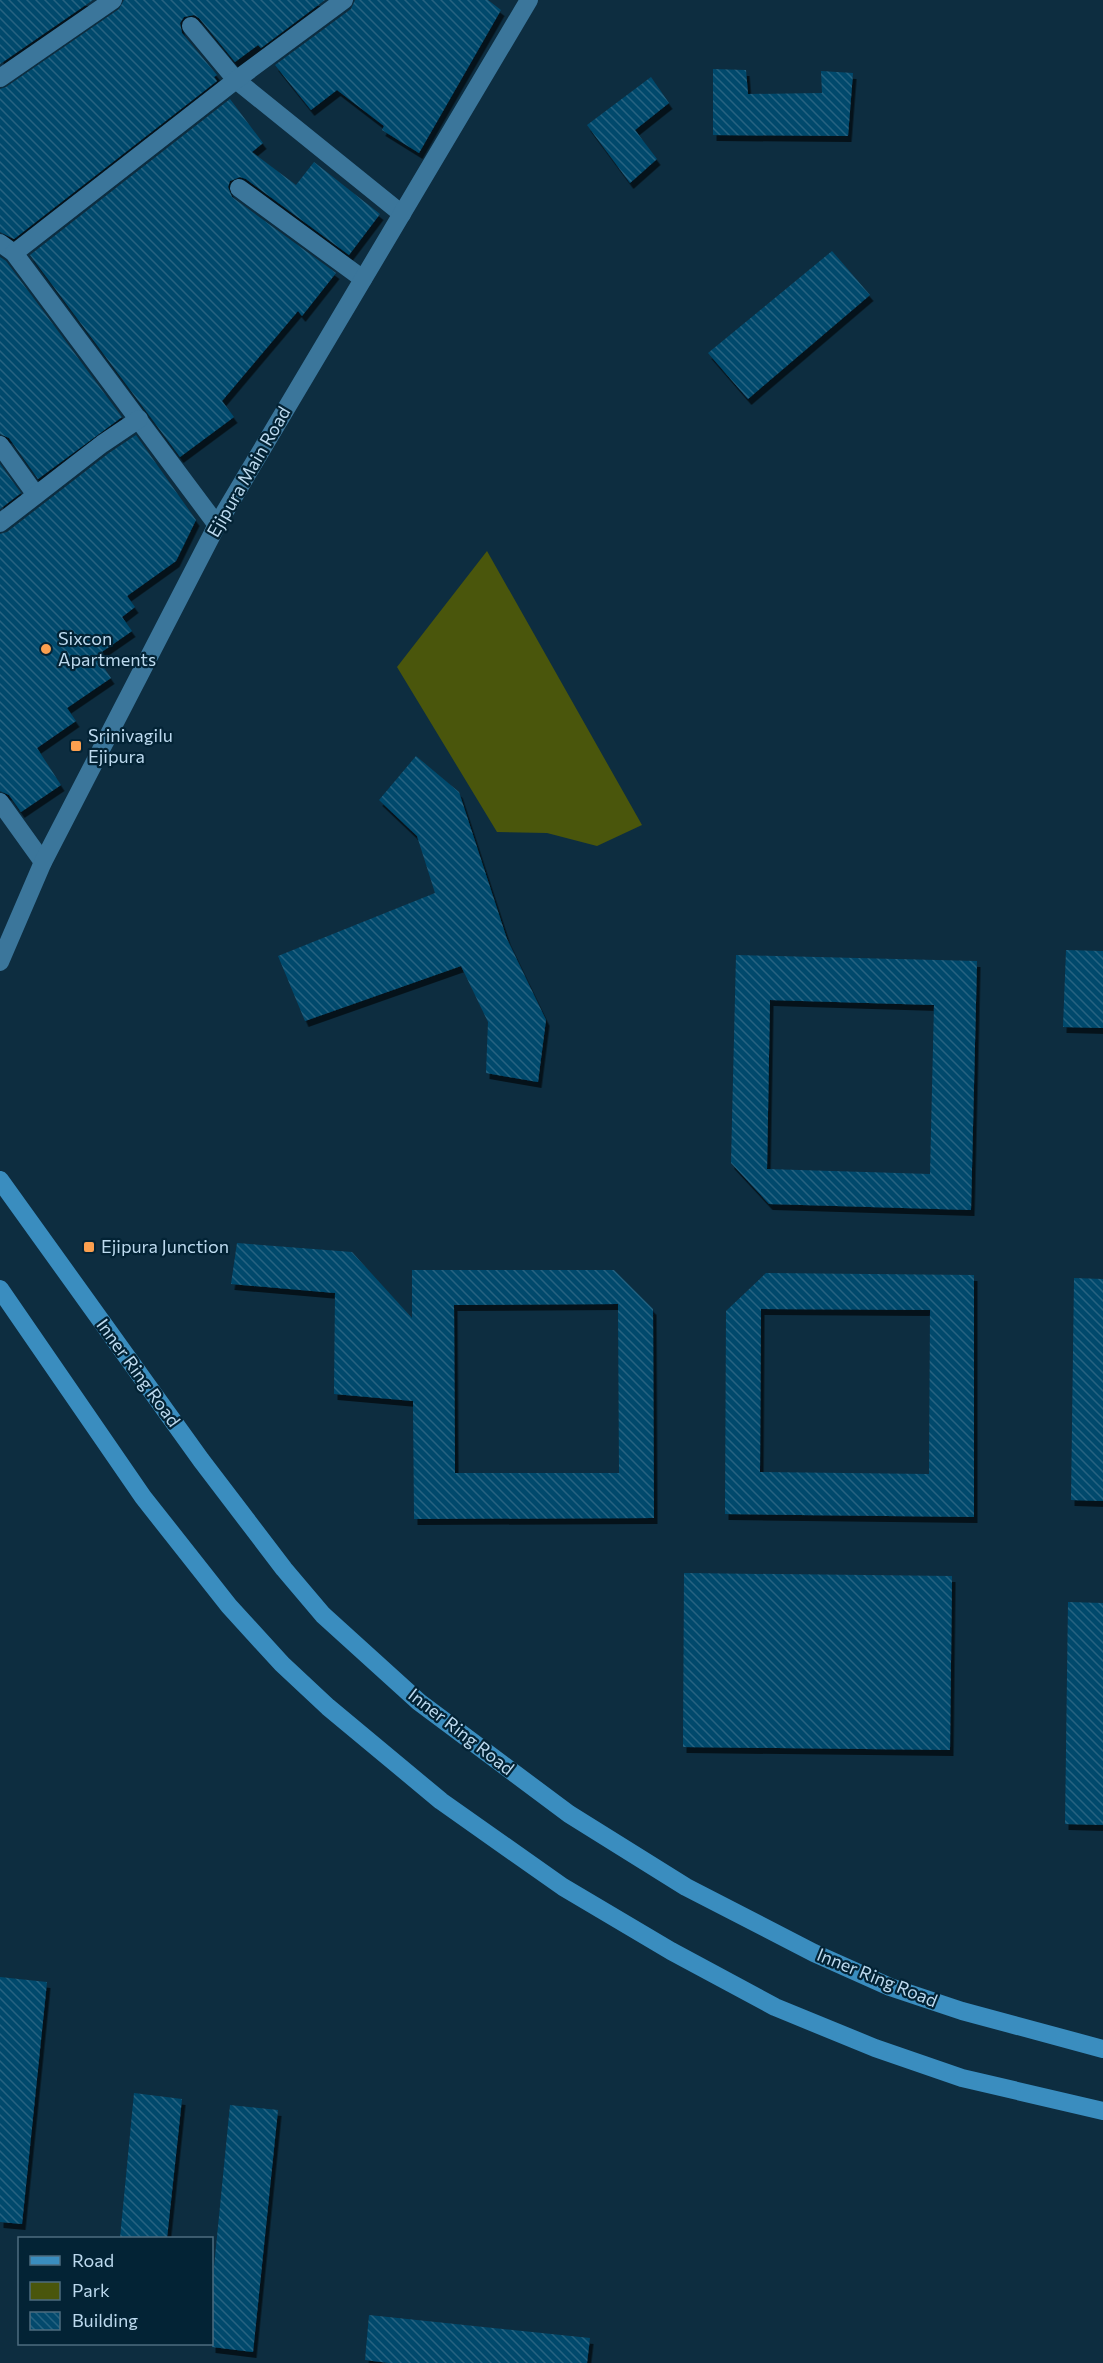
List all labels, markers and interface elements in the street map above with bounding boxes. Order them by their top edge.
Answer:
street label: Ejipura Main Road [202,402,295,541]
place label: Sixcon Apartments [58,627,156,670]
marker: Sixcon Apartments [39,642,53,656]
place label: Srinivagilu Ejipura [88,724,173,767]
marker: Srinivagilu Ejipura [69,739,83,753]
place label: Ejipura Junction [101,1235,229,1257]
marker: Ejipura Junction [82,1240,96,1254]
street label: Inner Ring Road [92,1314,185,1431]
street label: Inner Ring Road [404,1683,519,1779]
street label: Inner Ring Road [814,1943,941,2011]
legend [18,2237,213,2345]
text: Road [72,2249,114,2271]
text: Park [72,2279,110,2301]
text: Building [72,2309,138,2331]

